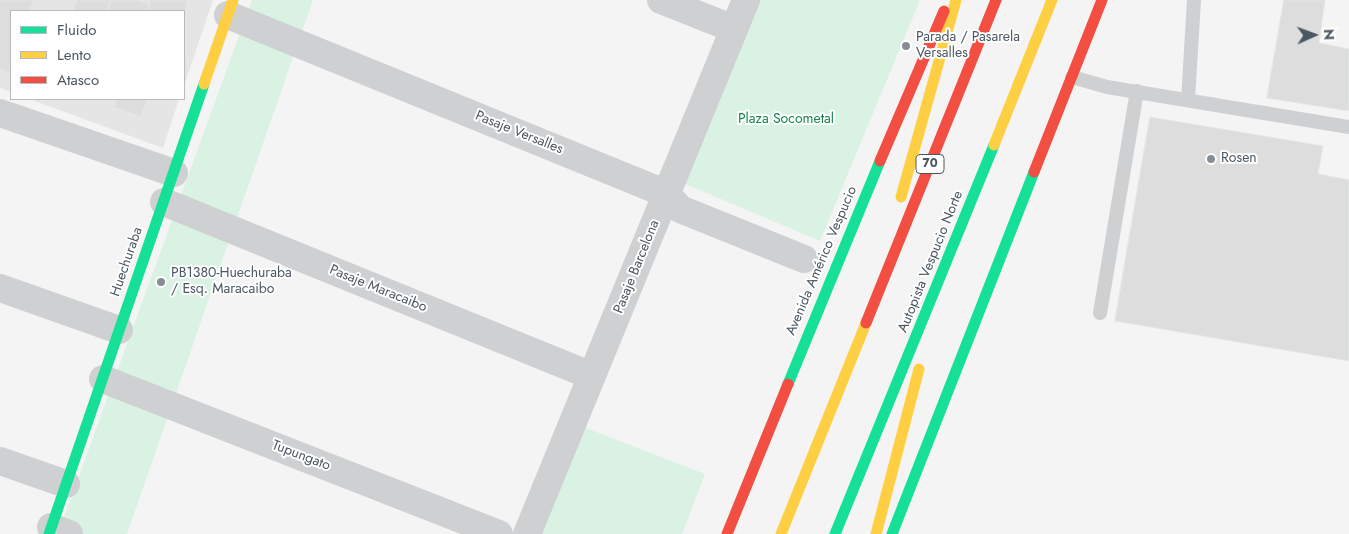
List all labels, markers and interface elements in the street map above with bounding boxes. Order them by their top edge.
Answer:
legend [10,10,185,100]
north arrow [1289,10,1339,60]
text: Fluido [57,19,96,41]
text: N [1319,29,1339,40]
place label: Parada / Pasarela Versalles [916,30,1020,62]
marker: Parada / Pasarela Versalles [900,40,912,52]
text: Lento [57,44,91,66]
text: Atasco [57,69,99,91]
street label: Pasaje Versalles [473,108,565,158]
park label: Plaza Socometal [738,112,834,128]
place label: Rosen [1221,151,1257,167]
marker: Rosen [1205,153,1217,165]
road number: 70 [916,154,944,173]
street label: Avenida Américo Vespucio [783,184,861,338]
street label: Autopista Vespucio Norte [895,189,967,335]
street label: Pasaje Barcelona [611,218,663,316]
street label: Huechuraba [107,225,147,299]
street label: Pasaje Maracaibo [327,262,429,316]
place label: PB1380-Huechuraba / Esq. Maracaibo [171,266,292,298]
marker: PB1380-Huechuraba / Esq. Maracaibo [155,276,167,288]
street label: Tupungato [269,437,333,475]

